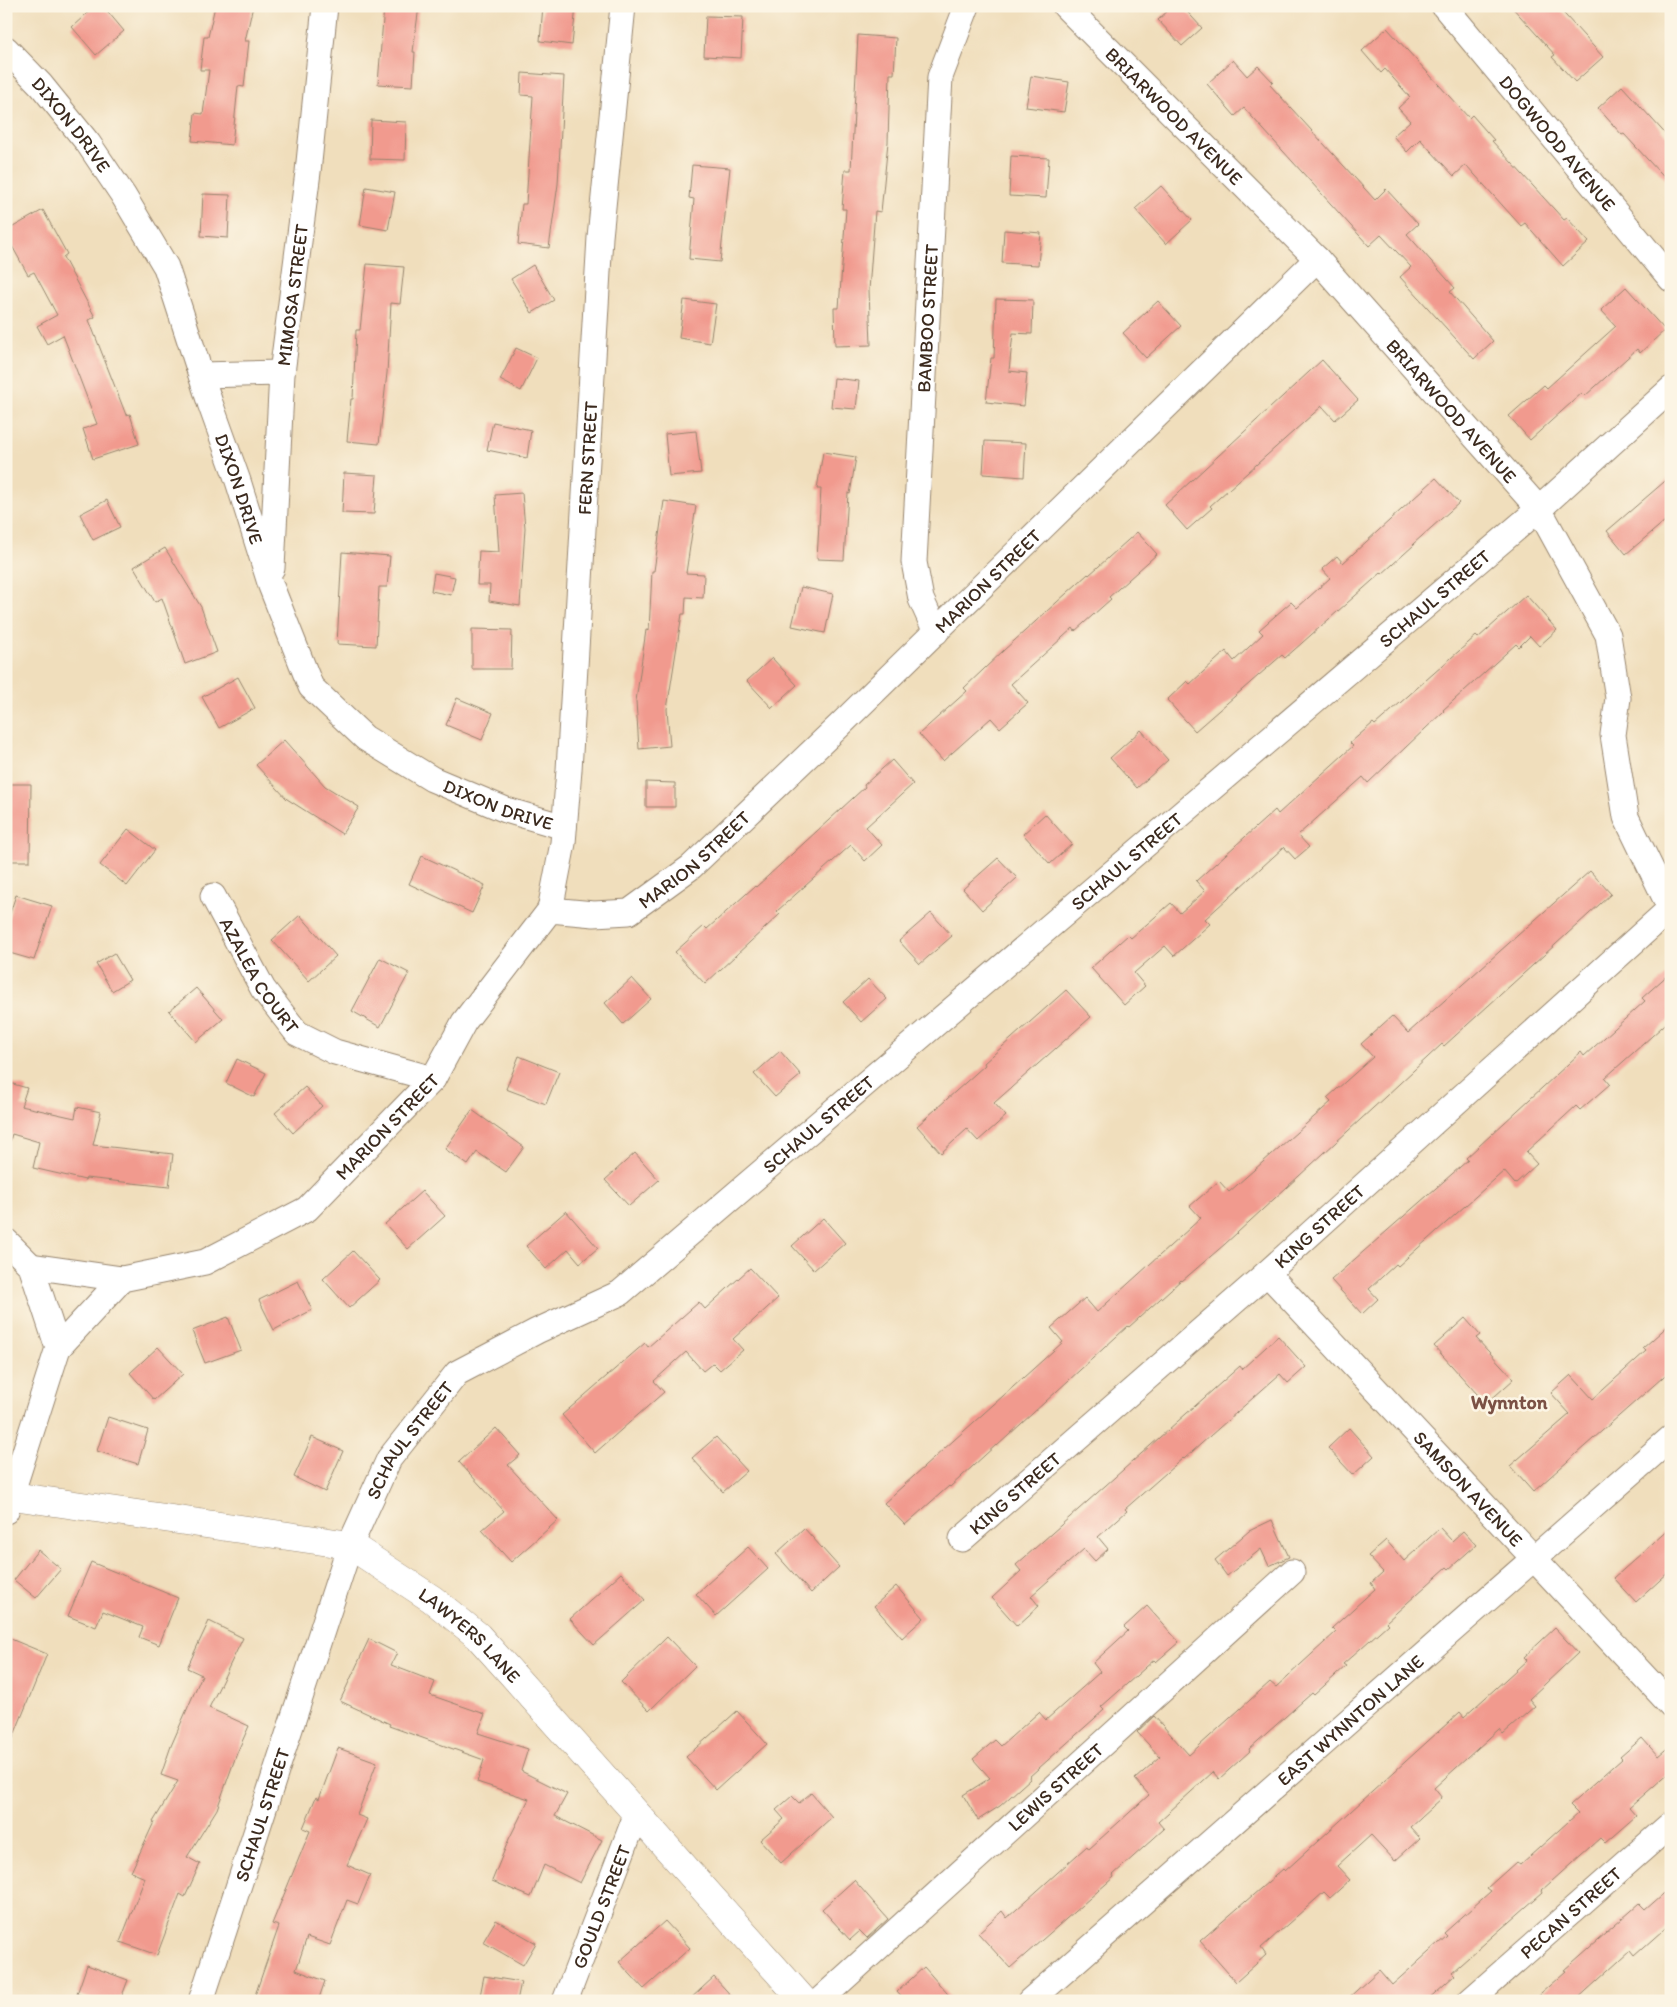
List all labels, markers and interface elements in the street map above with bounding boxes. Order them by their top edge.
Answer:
street label: BRIARWOOD AVENUE [1101,42,1248,190]
street label: DOGWOOD AVENUE [1495,70,1621,216]
street label: DIXON DRIVE [27,71,116,177]
street label: MIMOSA STREET [272,222,313,367]
street label: BAMBOO STREET [912,243,943,393]
street label: BRIARWOOD AVENUE [1382,334,1522,488]
street label: FERN STREET [572,400,602,516]
street label: DIXON DRIVE [210,430,269,547]
street label: MARION STREET [930,524,1046,638]
street label: SCHAUL STREET [1374,544,1495,652]
street label: DIXON DRIVE [440,774,556,835]
street label: MARION STREET [634,805,755,913]
street label: SCHAUL STREET [1066,807,1187,915]
street label: AZALEA COURT [215,913,304,1038]
street label: MARION STREET [330,1068,444,1184]
street label: SCHAUL STREET [758,1070,879,1178]
street label: KING STREET [1269,1179,1370,1273]
street label: SCHAUL STREET [361,1376,458,1503]
district label: Wynnton [1471,1390,1548,1415]
street label: SAMSON AVENUE [1409,1426,1528,1551]
street label: KING STREET [964,1447,1066,1539]
street label: LAWYERS LANE [415,1582,526,1687]
street label: EAST WYNNTON LANE [1272,1649,1428,1790]
street label: LEWIS STREET [1003,1737,1108,1836]
street label: SCHAUL STREET [229,1745,295,1884]
street label: GOULD STREET [567,1841,635,1972]
street label: PECAN STREET [1515,1861,1626,1963]

